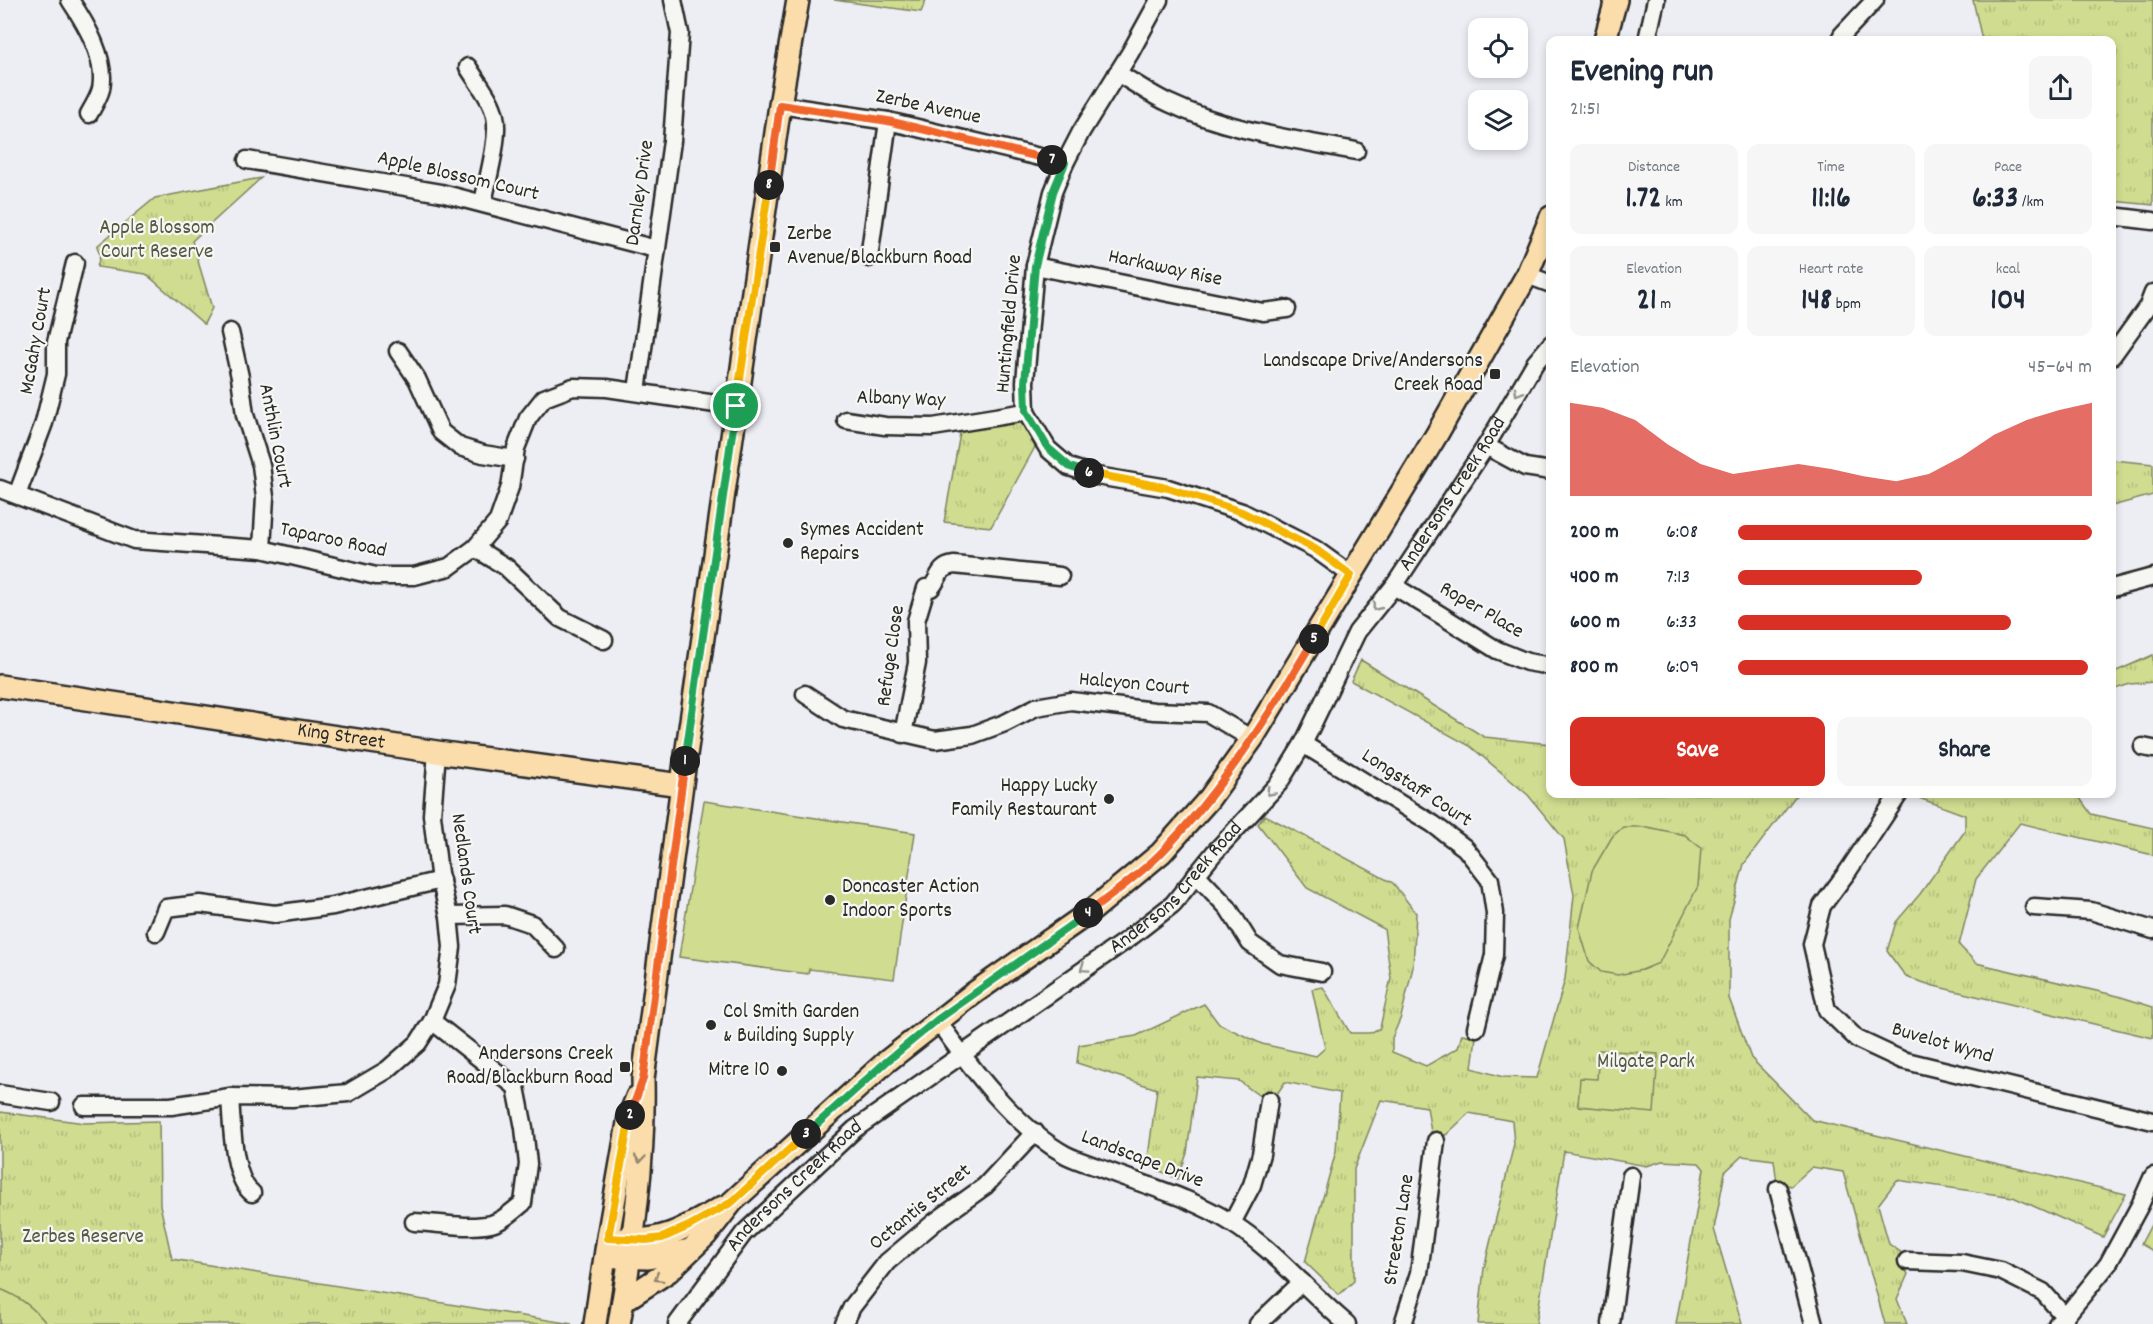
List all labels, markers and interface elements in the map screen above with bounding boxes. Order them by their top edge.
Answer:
map controls [1468,18,1528,150]
button: locate [1468,18,1528,78]
text: Evening run [1570,50,1714,97]
button: share [2029,56,2092,119]
street label: Zerbe Avenue [873,82,983,134]
button: layers [1468,90,1528,150]
text: 21:51 [1570,96,1600,124]
street label: Darnley Drive [619,138,663,248]
street label: Apple Blossom Court [374,144,542,210]
pin: 7 [1037,145,1067,175]
text: 7 [1049,148,1055,171]
text: Distance [1628,156,1680,179]
text: Time [1817,156,1845,179]
text: Pace [1994,156,2022,179]
pin: 8 [754,170,784,200]
text: 8 [766,173,772,196]
text: 1.72 [1625,179,1661,222]
text: 11:16 [1811,179,1851,222]
text: 6:33 [1972,179,2018,222]
text: km [1661,191,1683,214]
text: /km [2018,191,2044,214]
park label: Apple Blossom Court Reserve [99,214,215,268]
place label: Zerbe Avenue/Blackburn Road [787,220,972,274]
marker: Zerbe Avenue/Blackburn Road [768,240,782,254]
street label: Harkaway Rise [1105,242,1225,296]
street label: Huntingfield Drive [989,253,1031,395]
text: Elevation [1626,258,1682,281]
text: Heart rate [1799,258,1863,281]
text: kcal [1996,258,2020,281]
text: 21 [1637,281,1657,324]
text: 148 [1801,281,1832,324]
text: 104 [1990,281,2026,324]
street label: McGahy Court [13,285,61,397]
text: m [1657,293,1671,316]
text: bpm [1832,293,1861,316]
place label: Landscape Drive/Andersons Creek Road [1263,347,1483,401]
text: Elevation [1570,354,1640,382]
text: 45–64 m [2028,354,2092,382]
marker: Landscape Drive/Andersons Creek Road [1488,367,1502,381]
pin [710,380,761,431]
street label: Anthlin Court [249,381,299,491]
street label: Albany Way [856,383,946,417]
one-way arrow [1513,386,1525,396]
icon: arrive [719,389,752,422]
street label: Andersons Creek Road [1392,412,1515,578]
pin: 6 [1074,458,1104,488]
text: 6 [1085,461,1093,484]
street label: Taparoo Road [277,515,389,567]
place label: Symes Accident Repairs [800,516,924,570]
text: 200 m [1570,519,1619,547]
text: 6:08 [1666,519,1698,547]
marker: Symes Accident Repairs [781,536,795,550]
text: 400 m [1570,564,1618,592]
text: 7:13 [1666,564,1690,592]
street label: Roper Place [1433,575,1529,647]
one-way arrow [1373,601,1384,612]
street label: Refuge Close [870,603,914,709]
text: 600 m [1570,609,1620,637]
text: 6:33 [1666,609,1697,637]
pin: 5 [1299,624,1329,654]
text: 5 [1310,627,1318,650]
text: 800 m [1570,654,1618,682]
text: 6:09 [1666,654,1699,682]
street label: Halcyon Court [1078,665,1191,705]
street label: King Street [295,716,387,759]
button: Save [1570,717,1825,786]
button: Share [1837,717,2092,786]
street label: Longstaff Court [1355,742,1477,836]
pin: 1 [670,746,700,776]
text: 1 [683,749,687,772]
place label: Happy Lucky Family Restaurant [951,772,1097,826]
one-way arrow [1267,785,1278,796]
marker: Happy Lucky Family Restaurant [1102,792,1116,806]
street label: Nedlands Court [442,812,488,937]
street label: Andersons Creek Road [1104,815,1250,962]
place label: Doncaster Action Indoor Sports [842,873,979,927]
marker: Doncaster Action Indoor Sports [823,893,837,907]
pin: 4 [1073,898,1103,928]
text: 4 [1085,901,1091,924]
one-way arrow [1080,961,1091,972]
place label: Col Smith Garden & Building Supply [723,998,859,1052]
street label: Buvelot Wynd [1888,1015,1996,1073]
marker: Col Smith Garden & Building Supply [704,1018,718,1032]
place label: Andersons Creek Road/Blackburn Road [446,1040,613,1094]
park label: Milgate Park [1597,1048,1695,1078]
place label: Mitre 10 [708,1056,770,1086]
marker: Andersons Creek Road/Blackburn Road [618,1060,632,1074]
marker: Mitre 10 [775,1064,789,1078]
pin: 2 [615,1100,645,1130]
text: 2 [627,1103,634,1126]
street label: Andersons Creek Road [720,1113,869,1258]
pin: 3 [791,1119,821,1149]
text: 3 [802,1122,810,1145]
street label: Landscape Drive [1076,1123,1208,1197]
one-way arrow [634,1154,647,1163]
street label: Octantis Street [863,1157,979,1259]
street label: Streeton Lane [1376,1172,1424,1288]
park label: Zerbes Reserve [22,1223,144,1253]
one-way arrow [654,1271,664,1282]

